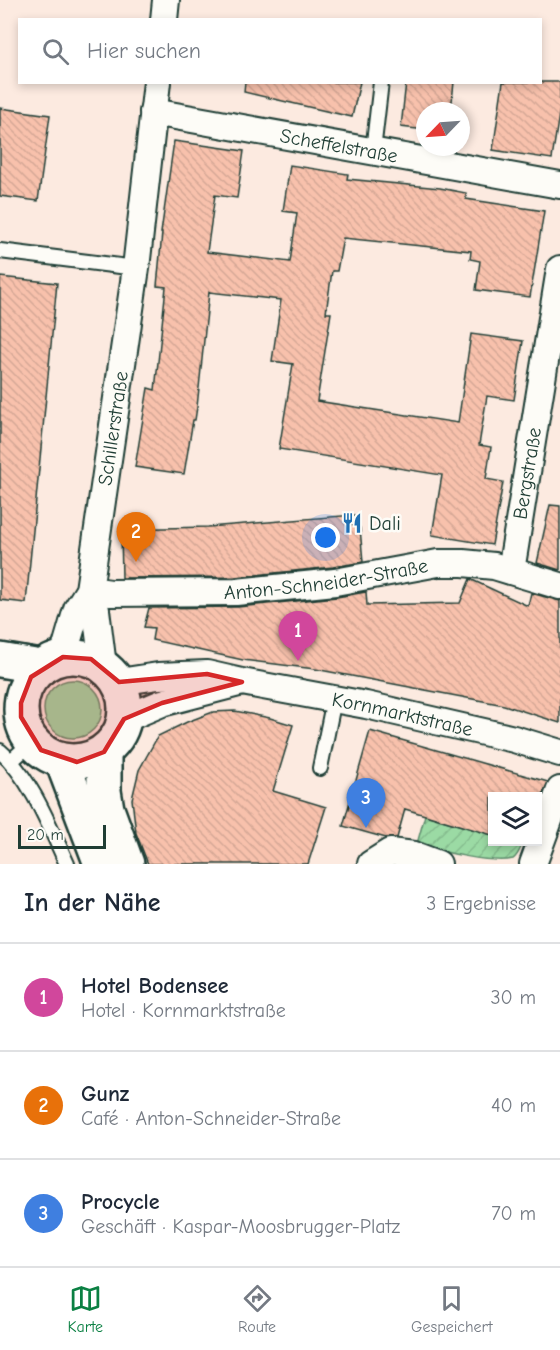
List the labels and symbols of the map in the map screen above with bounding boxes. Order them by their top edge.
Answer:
north arrow [416,102,470,156]
street label: Scheffelstraße [278,124,400,167]
street label: Schillerstraße [93,370,132,487]
street label: Bergstraße [508,426,546,521]
restaurant icon: Dali [340,511,364,535]
pin: 2 [116,512,156,562]
place label: Dali [369,512,401,535]
your location [311,523,340,552]
street label: Anton-Schneider-Straße [224,554,430,604]
pin: 1 [278,612,318,661]
street label: Kornmarktstraße [330,687,475,741]
pin: 3 [346,778,386,828]
scale bar [18,822,106,850]

